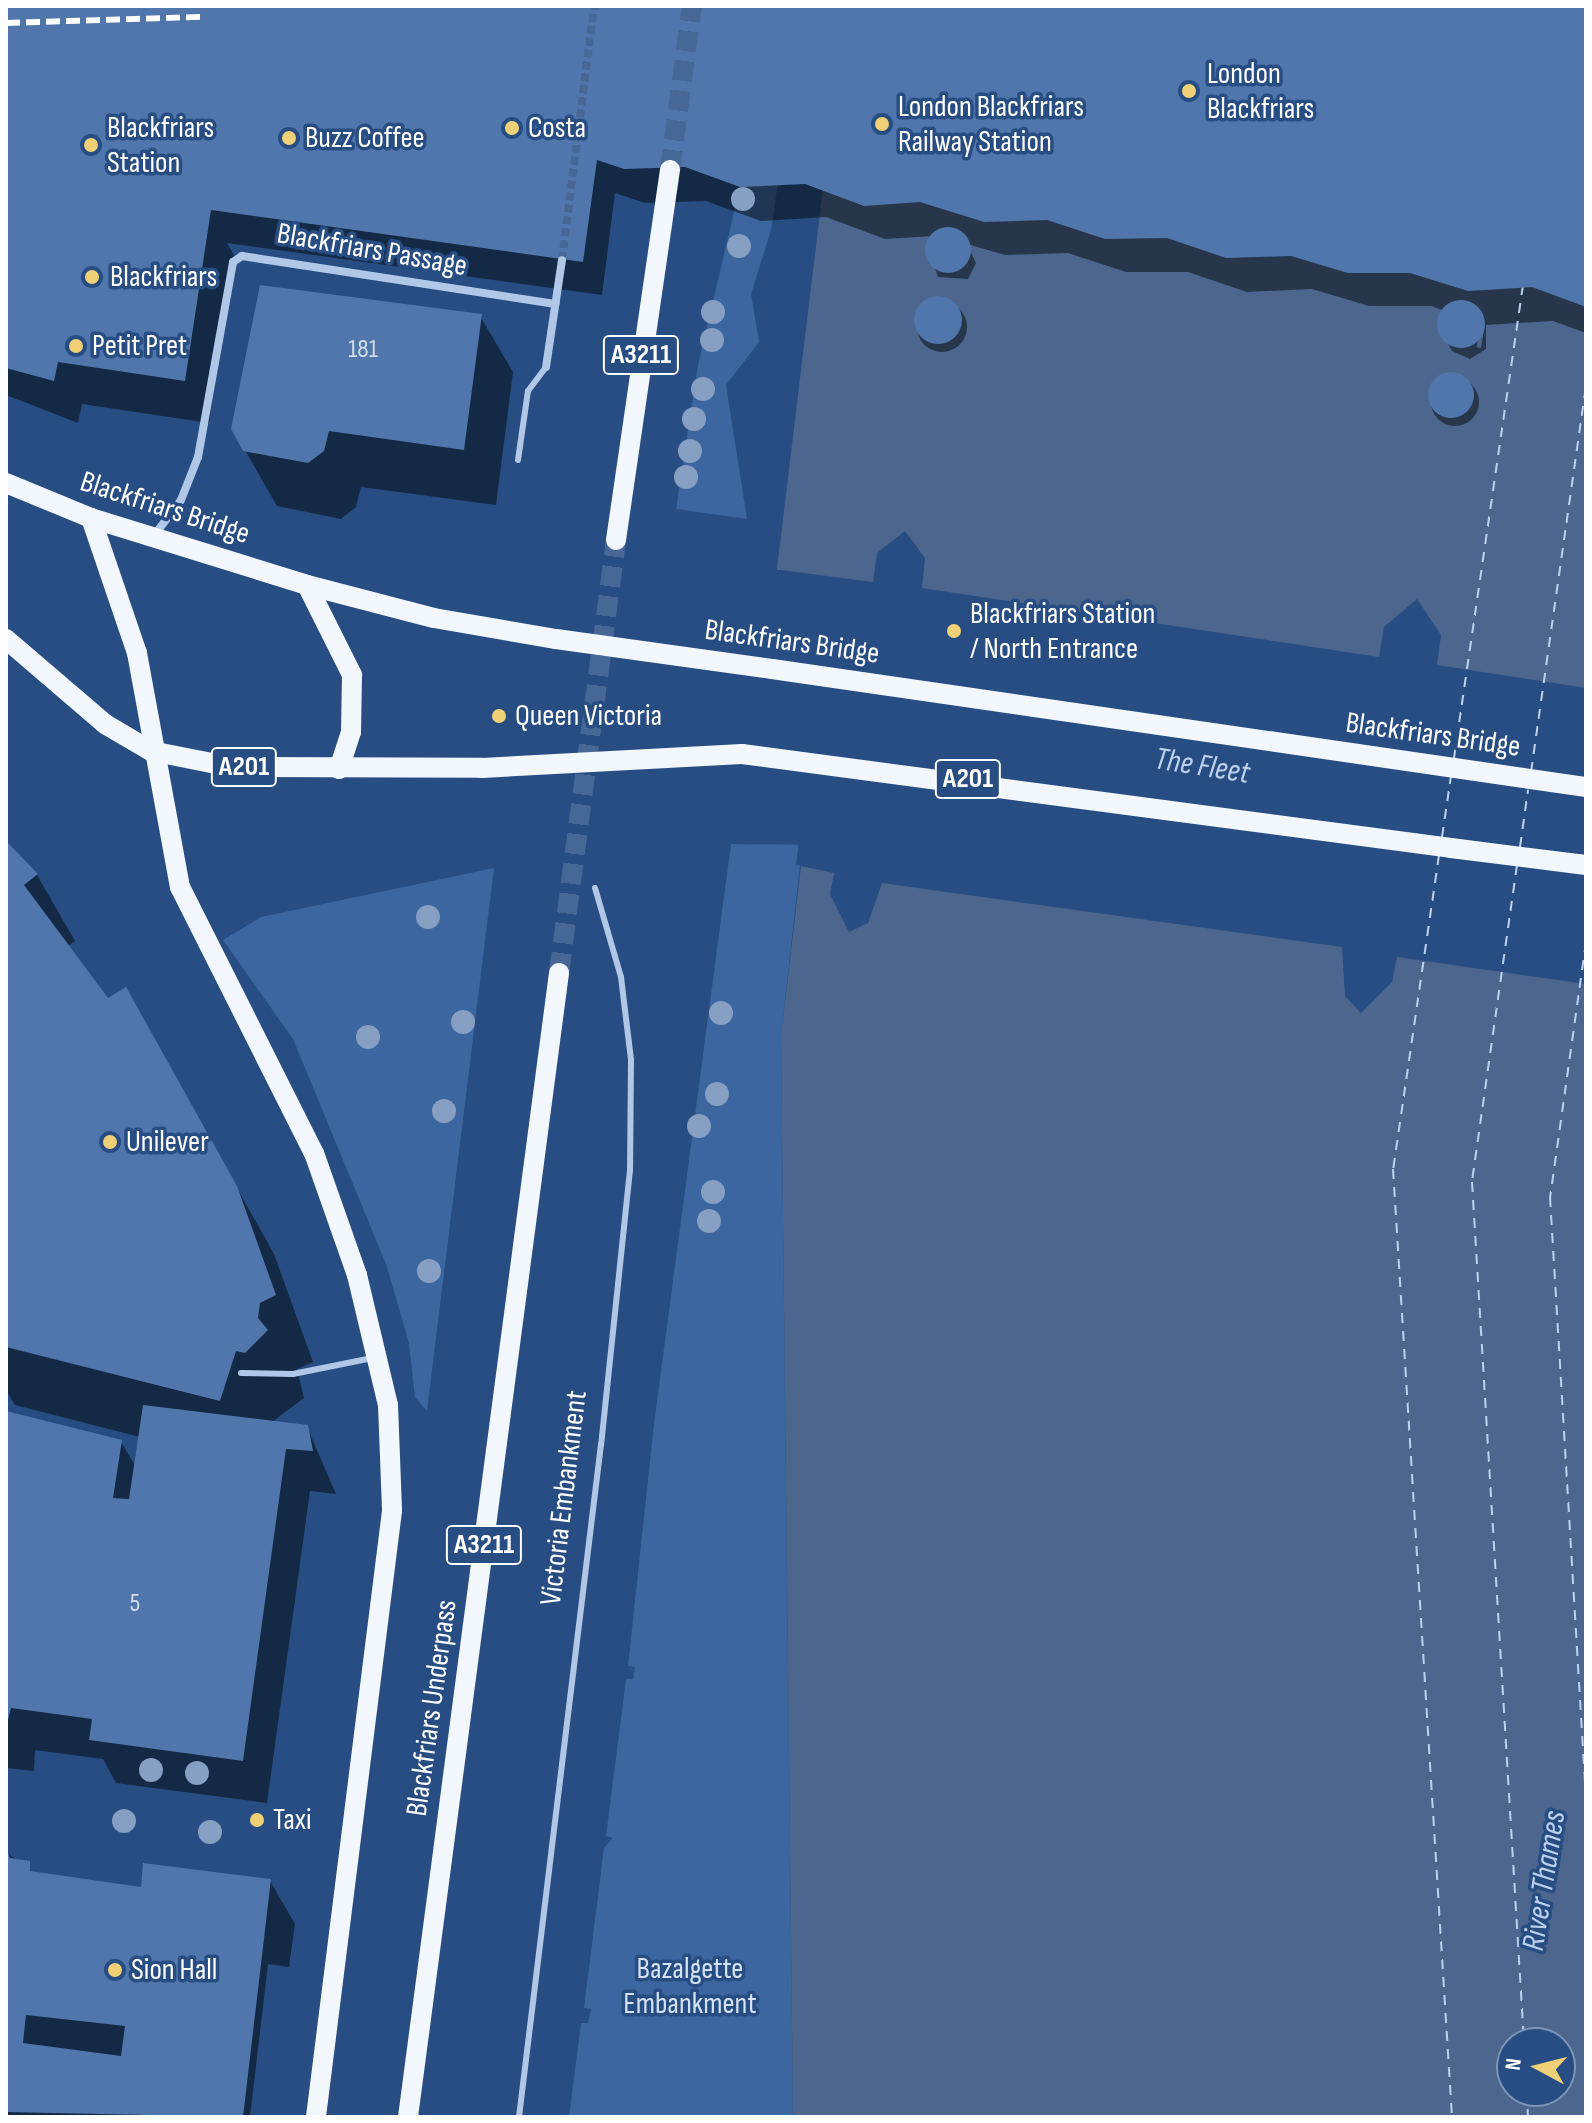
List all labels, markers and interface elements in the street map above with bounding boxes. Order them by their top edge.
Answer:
place label: London Blackfriars [1207,56,1314,126]
marker: London Blackfriars [1178,80,1200,102]
place label: London Blackfriars Railway Station [898,89,1084,160]
place label: Blackfriars Station [107,110,214,180]
place label: Costa [528,110,586,146]
marker: London Blackfriars Railway Station [873,115,891,133]
marker: Costa [503,119,521,137]
place label: Buzz Coffee [305,120,425,156]
marker: Buzz Coffee [280,129,298,147]
marker: Blackfriars Station [82,136,100,154]
street label: Blackfriars Passage [274,216,470,284]
place label: Blackfriars [110,259,217,295]
marker: Blackfriars [81,266,103,288]
place label: Petit Pret [92,328,187,364]
road number: A3211 [601,331,681,379]
house number: 181 [348,334,378,366]
marker: Petit Pret [67,337,85,355]
street label: Blackfriars Bridge [76,464,254,552]
place label: Blackfriars Station / North Entrance [970,596,1155,666]
street label: Blackfriars Bridge [702,612,882,672]
marker: Blackfriars Station / North Entrance [945,622,963,640]
place label: Queen Victoria [515,698,662,734]
street label: Blackfriars Bridge [1343,705,1523,765]
marker: Queen Victoria [490,707,508,725]
water label: The Fleet [1152,741,1252,793]
road number: A201 [210,743,278,791]
road number: A201 [934,755,1002,803]
place label: Unilever [126,1124,209,1160]
marker: Unilever [101,1133,119,1151]
street label: Victoria Embankment [533,1389,595,1607]
road number: A3211 [444,1521,524,1569]
house number: 5 [130,1588,140,1620]
street label: Blackfriars Underpass [399,1598,465,1818]
place label: Taxi [273,1802,312,1838]
water label: River Thames [1515,1808,1575,1954]
marker: Taxi [248,1811,266,1829]
park label: Bazalgette Embankment [623,1951,757,2022]
place label: Sion Hall [131,1952,217,1988]
marker: Sion Hall [106,1961,124,1979]
north arrow [1496,2027,1576,2107]
text: N [1500,2057,1528,2072]

